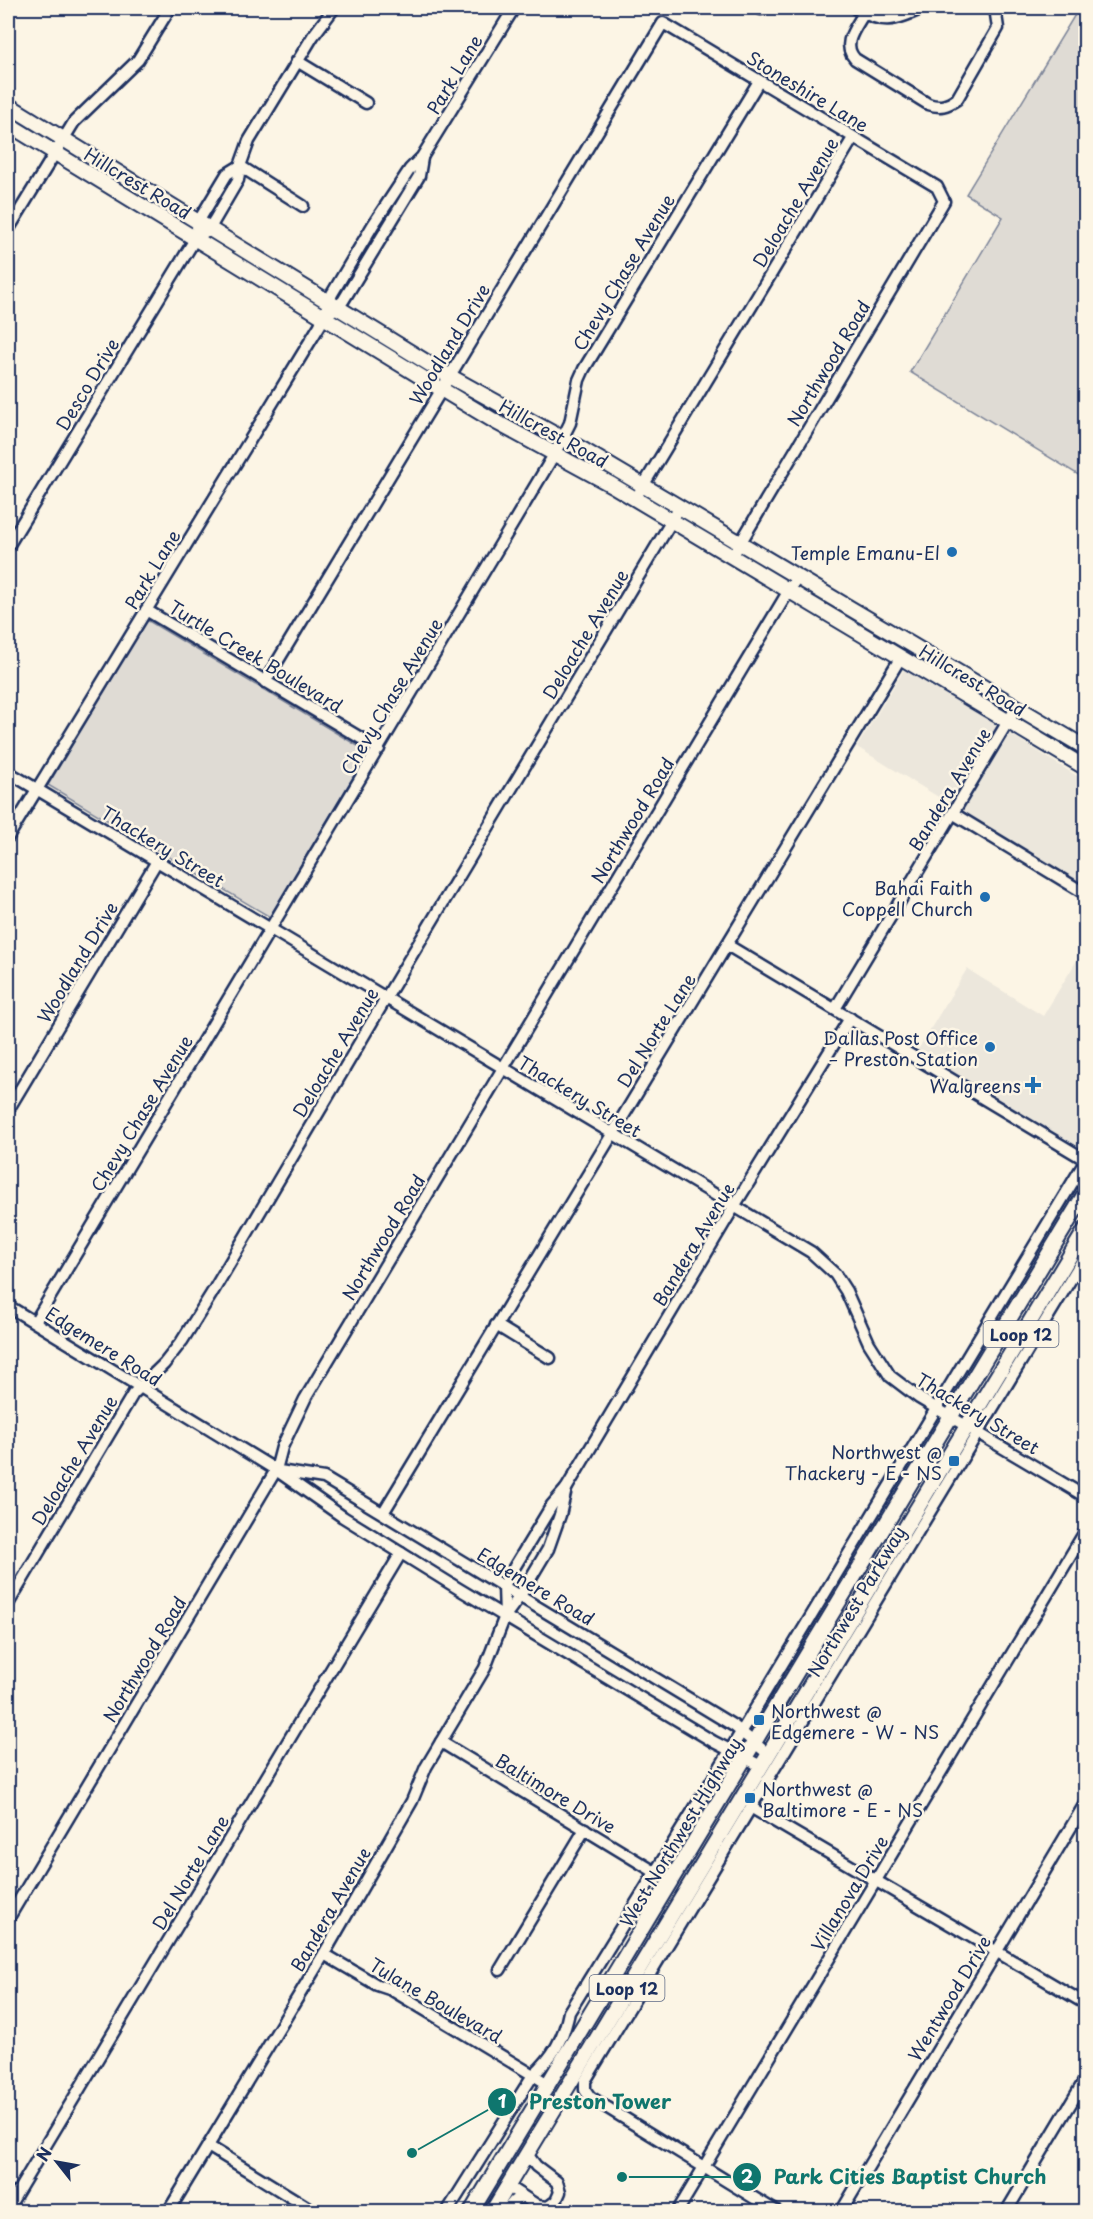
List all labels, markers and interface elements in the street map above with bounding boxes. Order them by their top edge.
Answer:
street label: Park Lane [420,29,488,119]
street label: Stoneshire Lane [742,44,874,138]
street label: Deloache Avenue [745,132,845,272]
street label: Hillcrest Road [79,140,197,226]
street label: Chevy Chase Avenue [565,188,681,356]
street label: Woodland Drive [402,278,496,410]
street label: Northwood Road [780,295,876,431]
street label: Desco Drive [49,333,125,435]
street label: Hillcrest Road [495,392,613,474]
street label: Park Lane [118,524,186,614]
place label: Temple Emanu-El [791,539,940,566]
marker: Temple Emanu-El [945,545,959,559]
street label: Deloache Avenue [535,564,635,704]
street label: Turtle Creek Boulevard [164,593,348,719]
street label: Chevy Chase Avenue [333,612,449,780]
street label: Hillcrest Road [914,637,1032,723]
street label: Bandera Avenue [901,722,997,856]
street label: Northwood Road [584,752,680,888]
street label: Thackery Street [96,798,230,894]
place label: Bahai Faith Coppell Church [842,874,973,922]
marker: Bahai Faith Coppell Church [978,890,992,904]
street label: Woodland Drive [30,896,124,1028]
street label: Del Norte Lane [610,968,702,1092]
street label: Deloache Avenue [285,982,385,1122]
place label: Dallas Post Office – Preston Station [823,1024,978,1072]
street label: Chevy Chase Avenue [83,1029,199,1197]
marker: Dallas Post Office – Preston Station [983,1040,997,1054]
street label: Thackery Street [513,1048,647,1144]
place label: Walgreens [930,1072,1021,1099]
marker: Walgreens [1026,1078,1040,1092]
street label: Northwood Road [335,1169,431,1305]
street label: Bandera Avenue [645,1177,741,1311]
street label: Edgemere Road [41,1299,167,1393]
road number: Loop 12 [984,1321,1058,1347]
street label: Thackery Street [911,1365,1045,1461]
street label: Deloache Avenue [24,1390,124,1530]
place label: Northwest @ Thackery - E - NS [785,1438,942,1486]
marker: Northwest @ Thackery - E - NS [947,1454,961,1468]
street label: Northwest Parkway [800,1520,912,1682]
street label: Edgemere Road [472,1540,600,1632]
street label: Northwood Road [96,1591,192,1727]
place label: Northwest @ Edgemere - W - NS [771,1697,939,1745]
marker: Northwest @ Edgemere - W - NS [752,1713,766,1727]
street label: West Northwest Highway [612,1732,748,1932]
street label: Baltimore Drive [491,1746,621,1840]
place label: Northwest @ Baltimore - E - NS [762,1775,923,1823]
marker: Northwest @ Baltimore - E - NS [743,1791,757,1805]
street label: Del Norte Lane [145,1809,235,1935]
street label: Villanova Drive [804,1830,894,1956]
street label: Bandera Avenue [283,1842,377,1976]
street label: Wentwood Drive [901,1930,997,2066]
street label: Tulane Boulevard [364,1951,508,2049]
road number: Loop 12 [590,1975,664,2001]
callout: Preston Tower [487,2083,684,2121]
text: Preston Tower [529,2086,672,2116]
text: 1 [498,2087,507,2114]
north arrow [27,2132,87,2192]
text: N [30,2142,57,2165]
callout: Park Cities Baptist Church [732,2158,1059,2196]
text: Park Cities Baptist Church [773,2161,1047,2191]
text: 2 [741,2162,754,2189]

